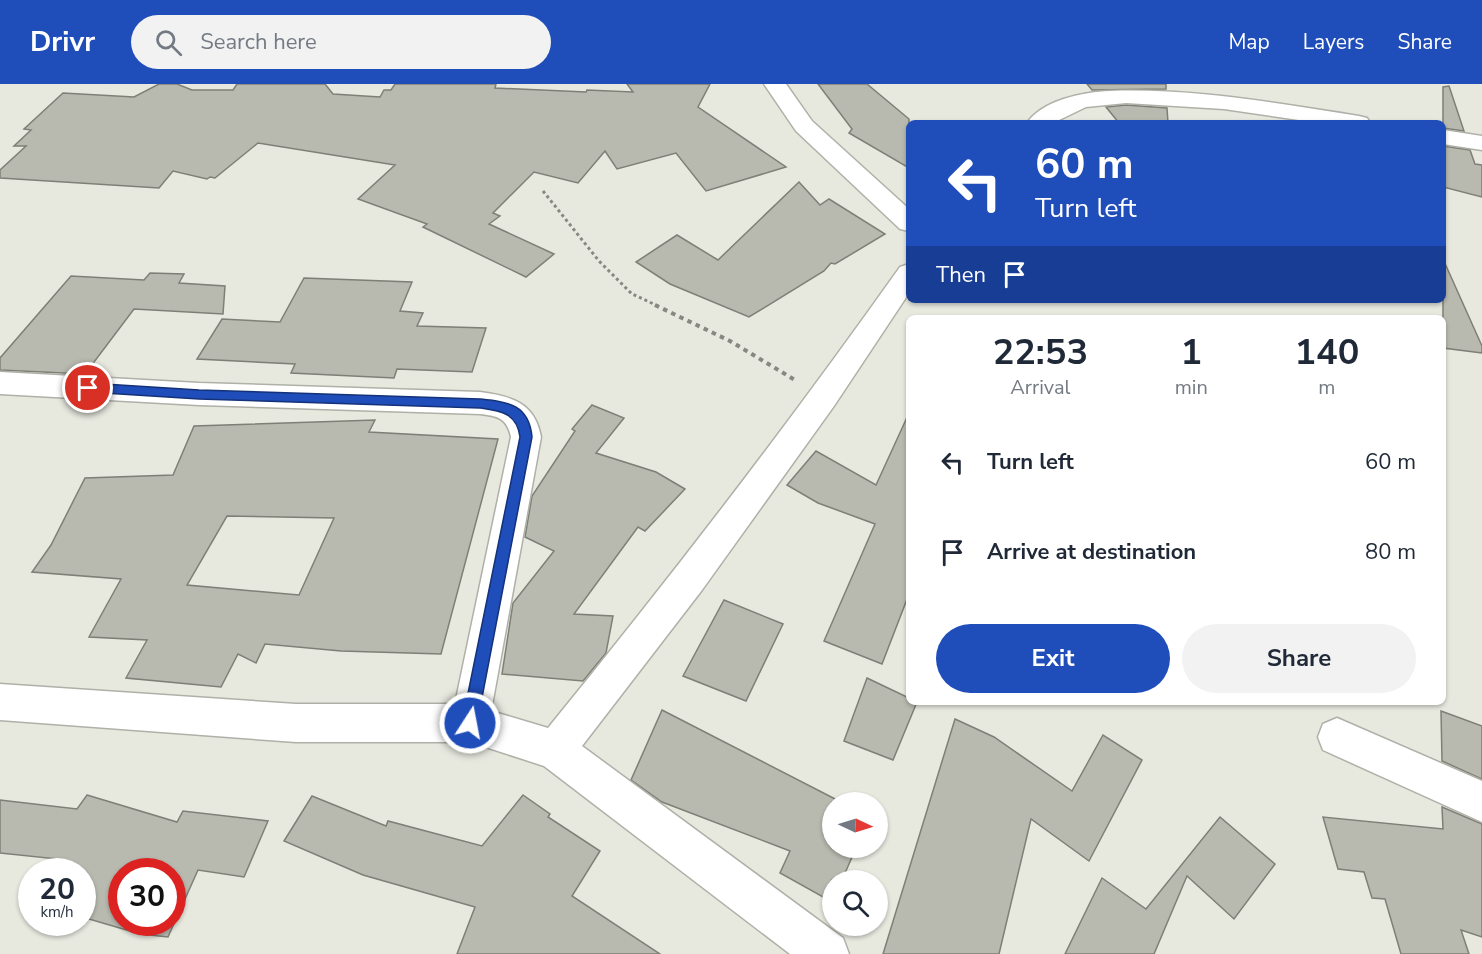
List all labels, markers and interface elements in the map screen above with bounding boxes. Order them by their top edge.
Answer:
search box [131,15,551,69]
text: Drivr [30,23,95,61]
icon: search [152,26,185,59]
text: Search here [200,27,317,57]
text: Map [1228,28,1270,56]
text: Layers [1303,28,1364,56]
text: Share [1397,28,1452,56]
text: 60 m [1035,136,1134,193]
icon: left [936,144,1014,222]
text: Turn left [1035,190,1136,227]
icon: arrive [998,258,1031,291]
text: Then [936,260,986,290]
text: 22:53 [993,328,1088,377]
text: 1 [1180,328,1202,377]
text: 140 [1294,328,1359,377]
pin [62,362,113,413]
icon: arrive [71,371,104,404]
text: Arrival [1010,374,1070,401]
text: min [1175,374,1208,401]
text: m [1318,374,1335,401]
icon: left [936,446,969,479]
text: Turn left [987,447,1074,477]
text: 60 m [1365,447,1416,477]
icon: arrive [936,536,969,569]
text: Arrive at destination [987,537,1196,567]
text: 80 m [1365,537,1416,567]
button: Exit [936,624,1170,693]
button: Share [1182,624,1416,693]
position arrow [438,691,502,755]
north arrow [822,792,888,858]
map controls [822,792,888,936]
speed limit sign: 30 [108,858,186,936]
text: 20 [39,869,75,910]
button: search [822,870,888,936]
text: km/h [40,902,74,922]

